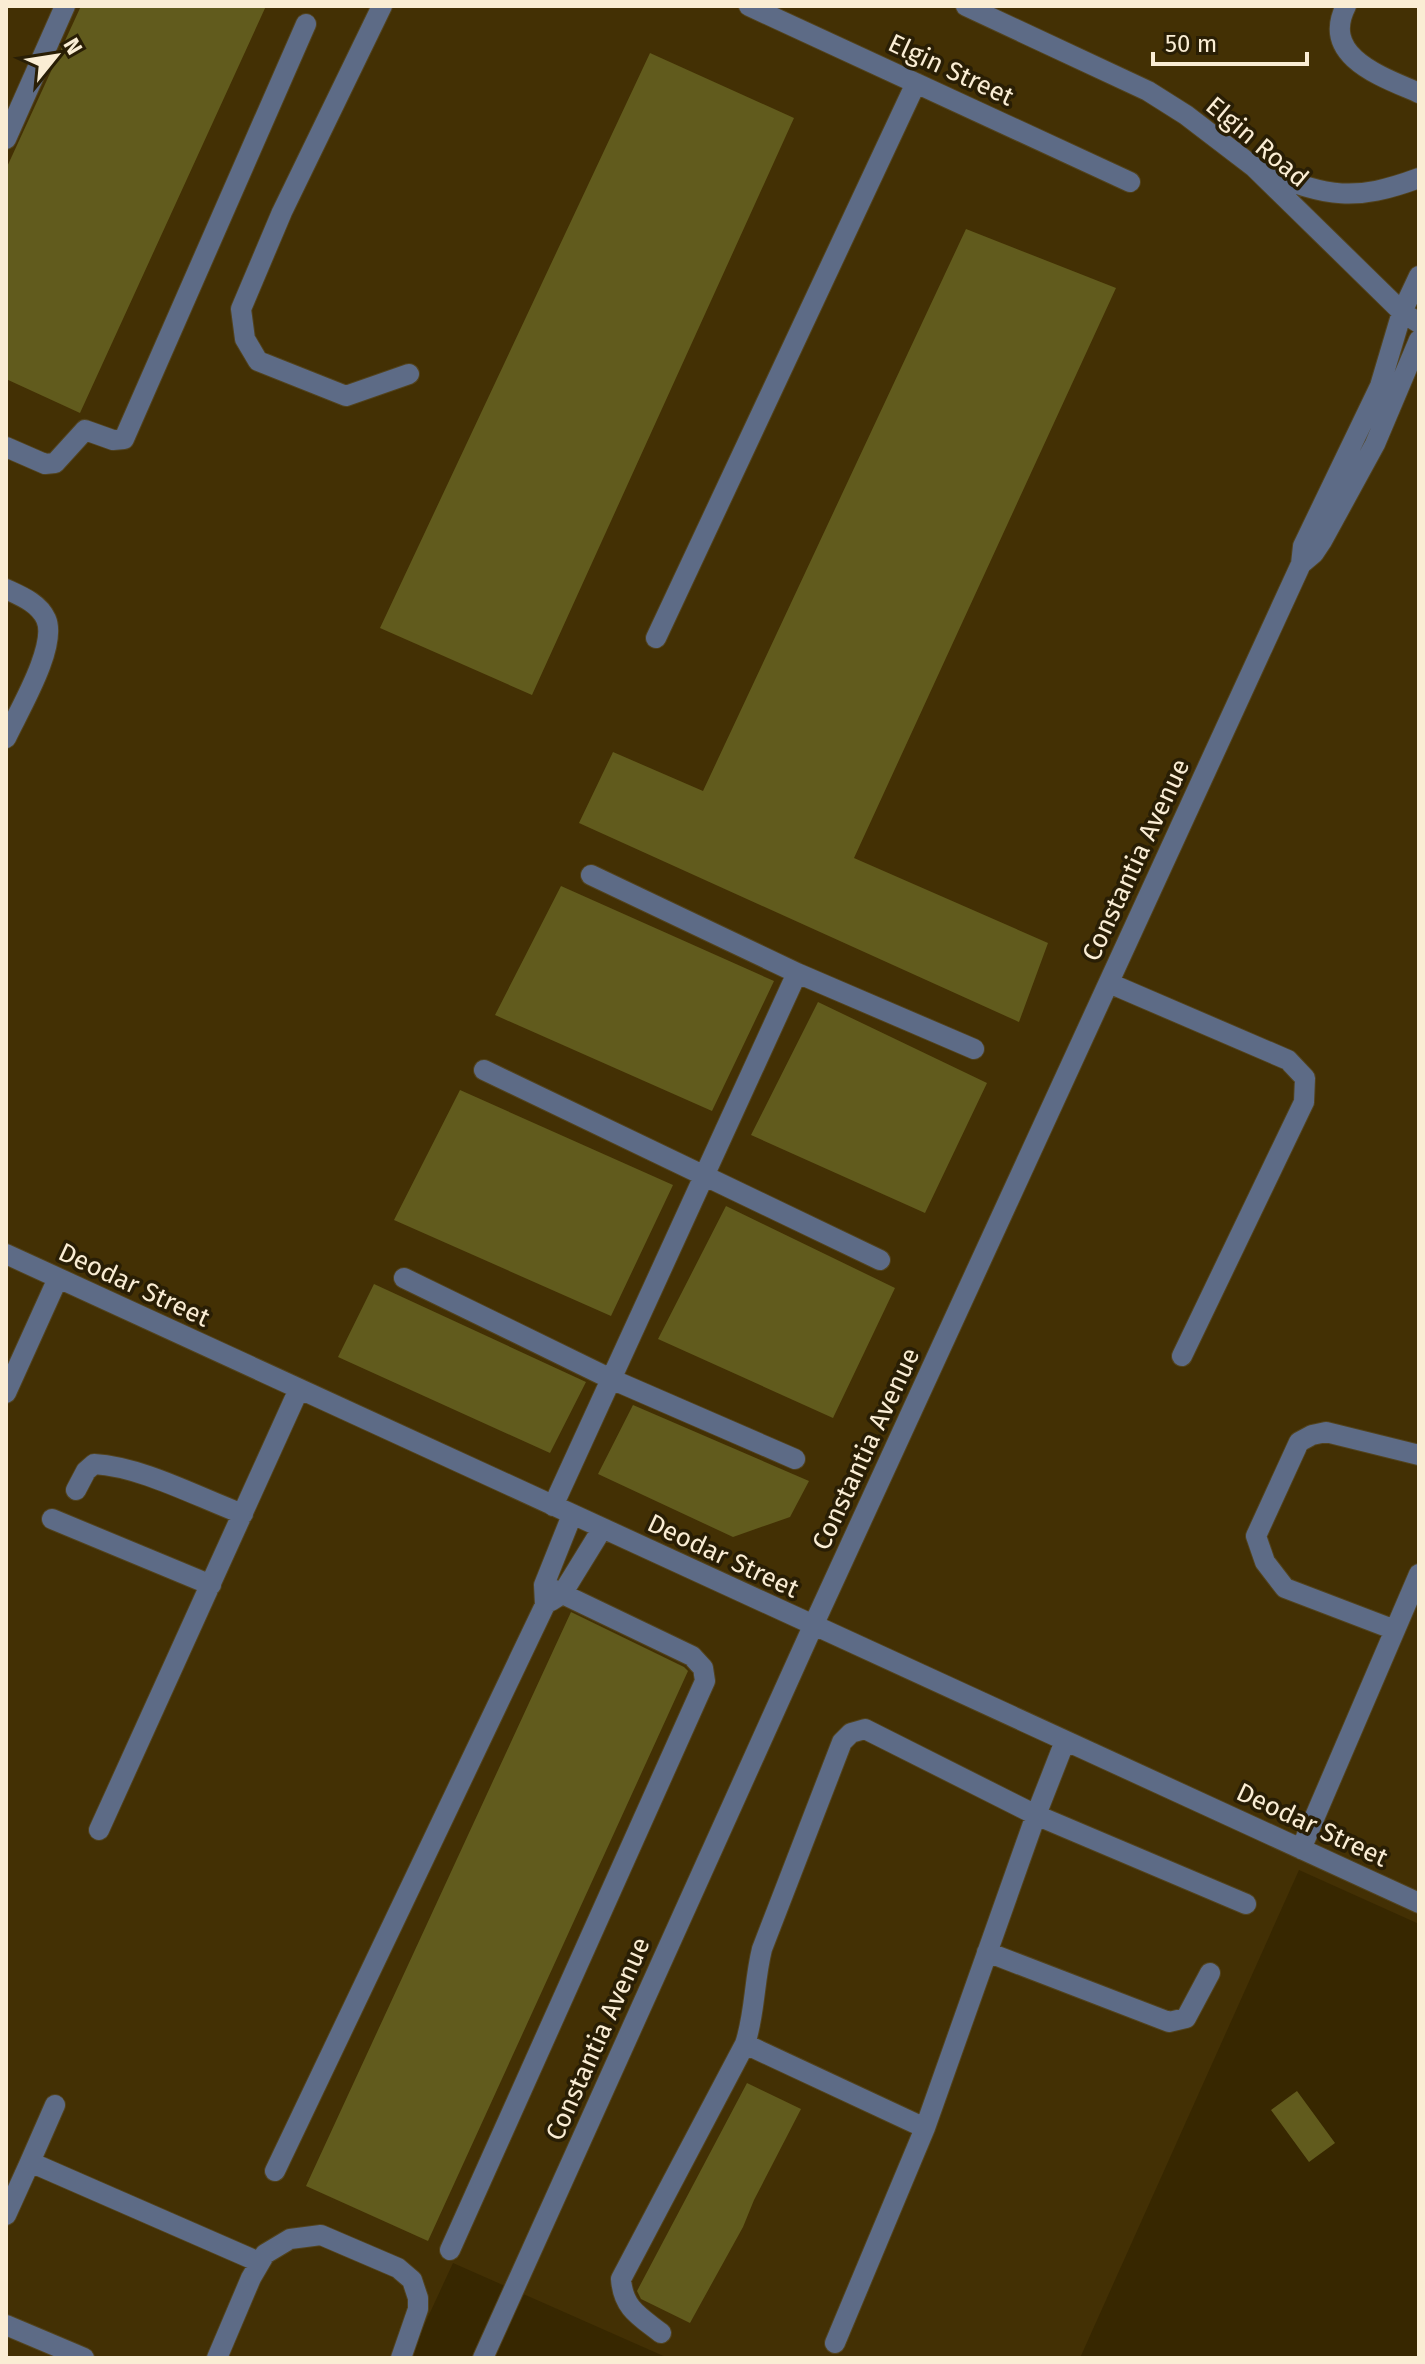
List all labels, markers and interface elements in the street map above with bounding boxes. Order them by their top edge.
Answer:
north arrow [16,16,96,96]
scale bar [1153,16,1307,66]
street label: Elgin Street [883,27,1019,113]
text: 50 m [1165,30,1217,58]
text: N [58,33,88,59]
street label: Elgin Road [1199,90,1315,194]
street label: Constantia Avenue [1076,754,1196,966]
street label: Deodar Street [53,1236,215,1334]
street label: Constantia Avenue [806,1343,926,1555]
street label: Deodar Street [642,1507,804,1605]
street label: Deodar Street [1231,1776,1393,1874]
street label: Constantia Avenue [539,1933,657,2145]

